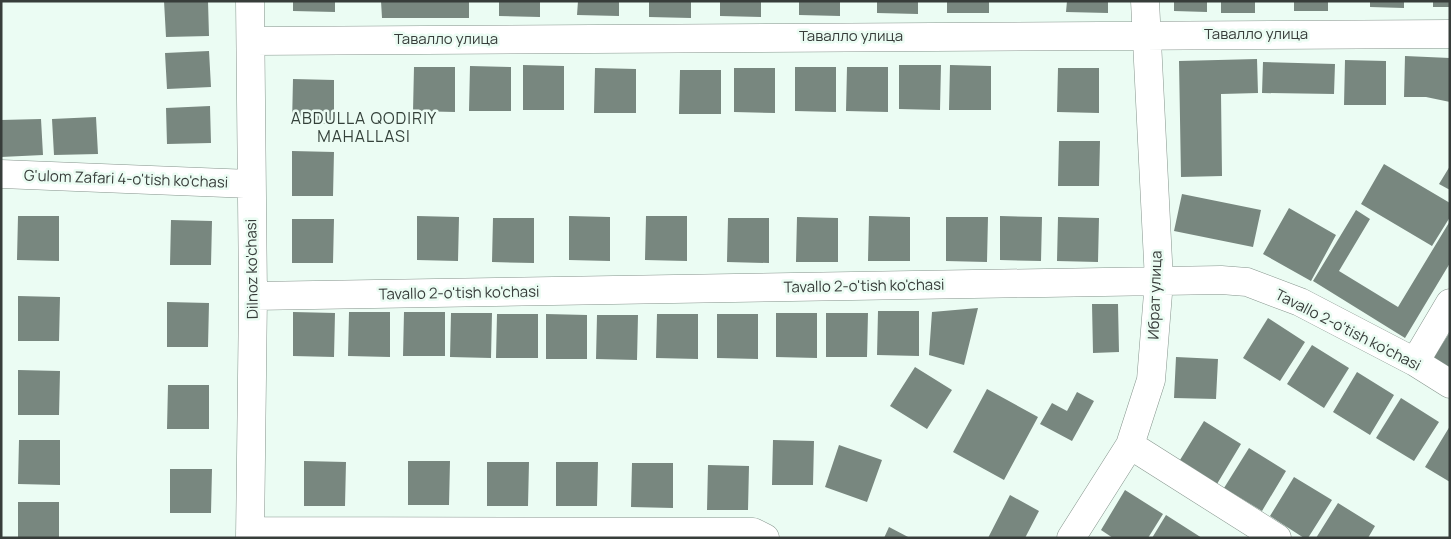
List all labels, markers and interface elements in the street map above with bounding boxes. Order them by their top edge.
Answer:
street label: Тавалло улица [1204,23,1308,44]
street label: Тавалло улица [799,25,903,46]
street label: Тавалло улица [394,28,498,49]
district label: ABDULLA QODIRIY MAHALLASI [291,107,437,147]
street label: G'ulom Zafari 4-o'tish ko'chasi [23,164,229,193]
street label: Dilnoz ko'chasi [240,219,263,319]
street label: Ибрат улица [1142,250,1167,340]
street label: Tavallo 2-o'tish ko'chasi [783,274,945,297]
street label: Tavallo 2-o'tish ko'chasi [378,281,540,304]
street label: Tavallo 2-o'tish ko'chasi [1272,284,1425,375]

